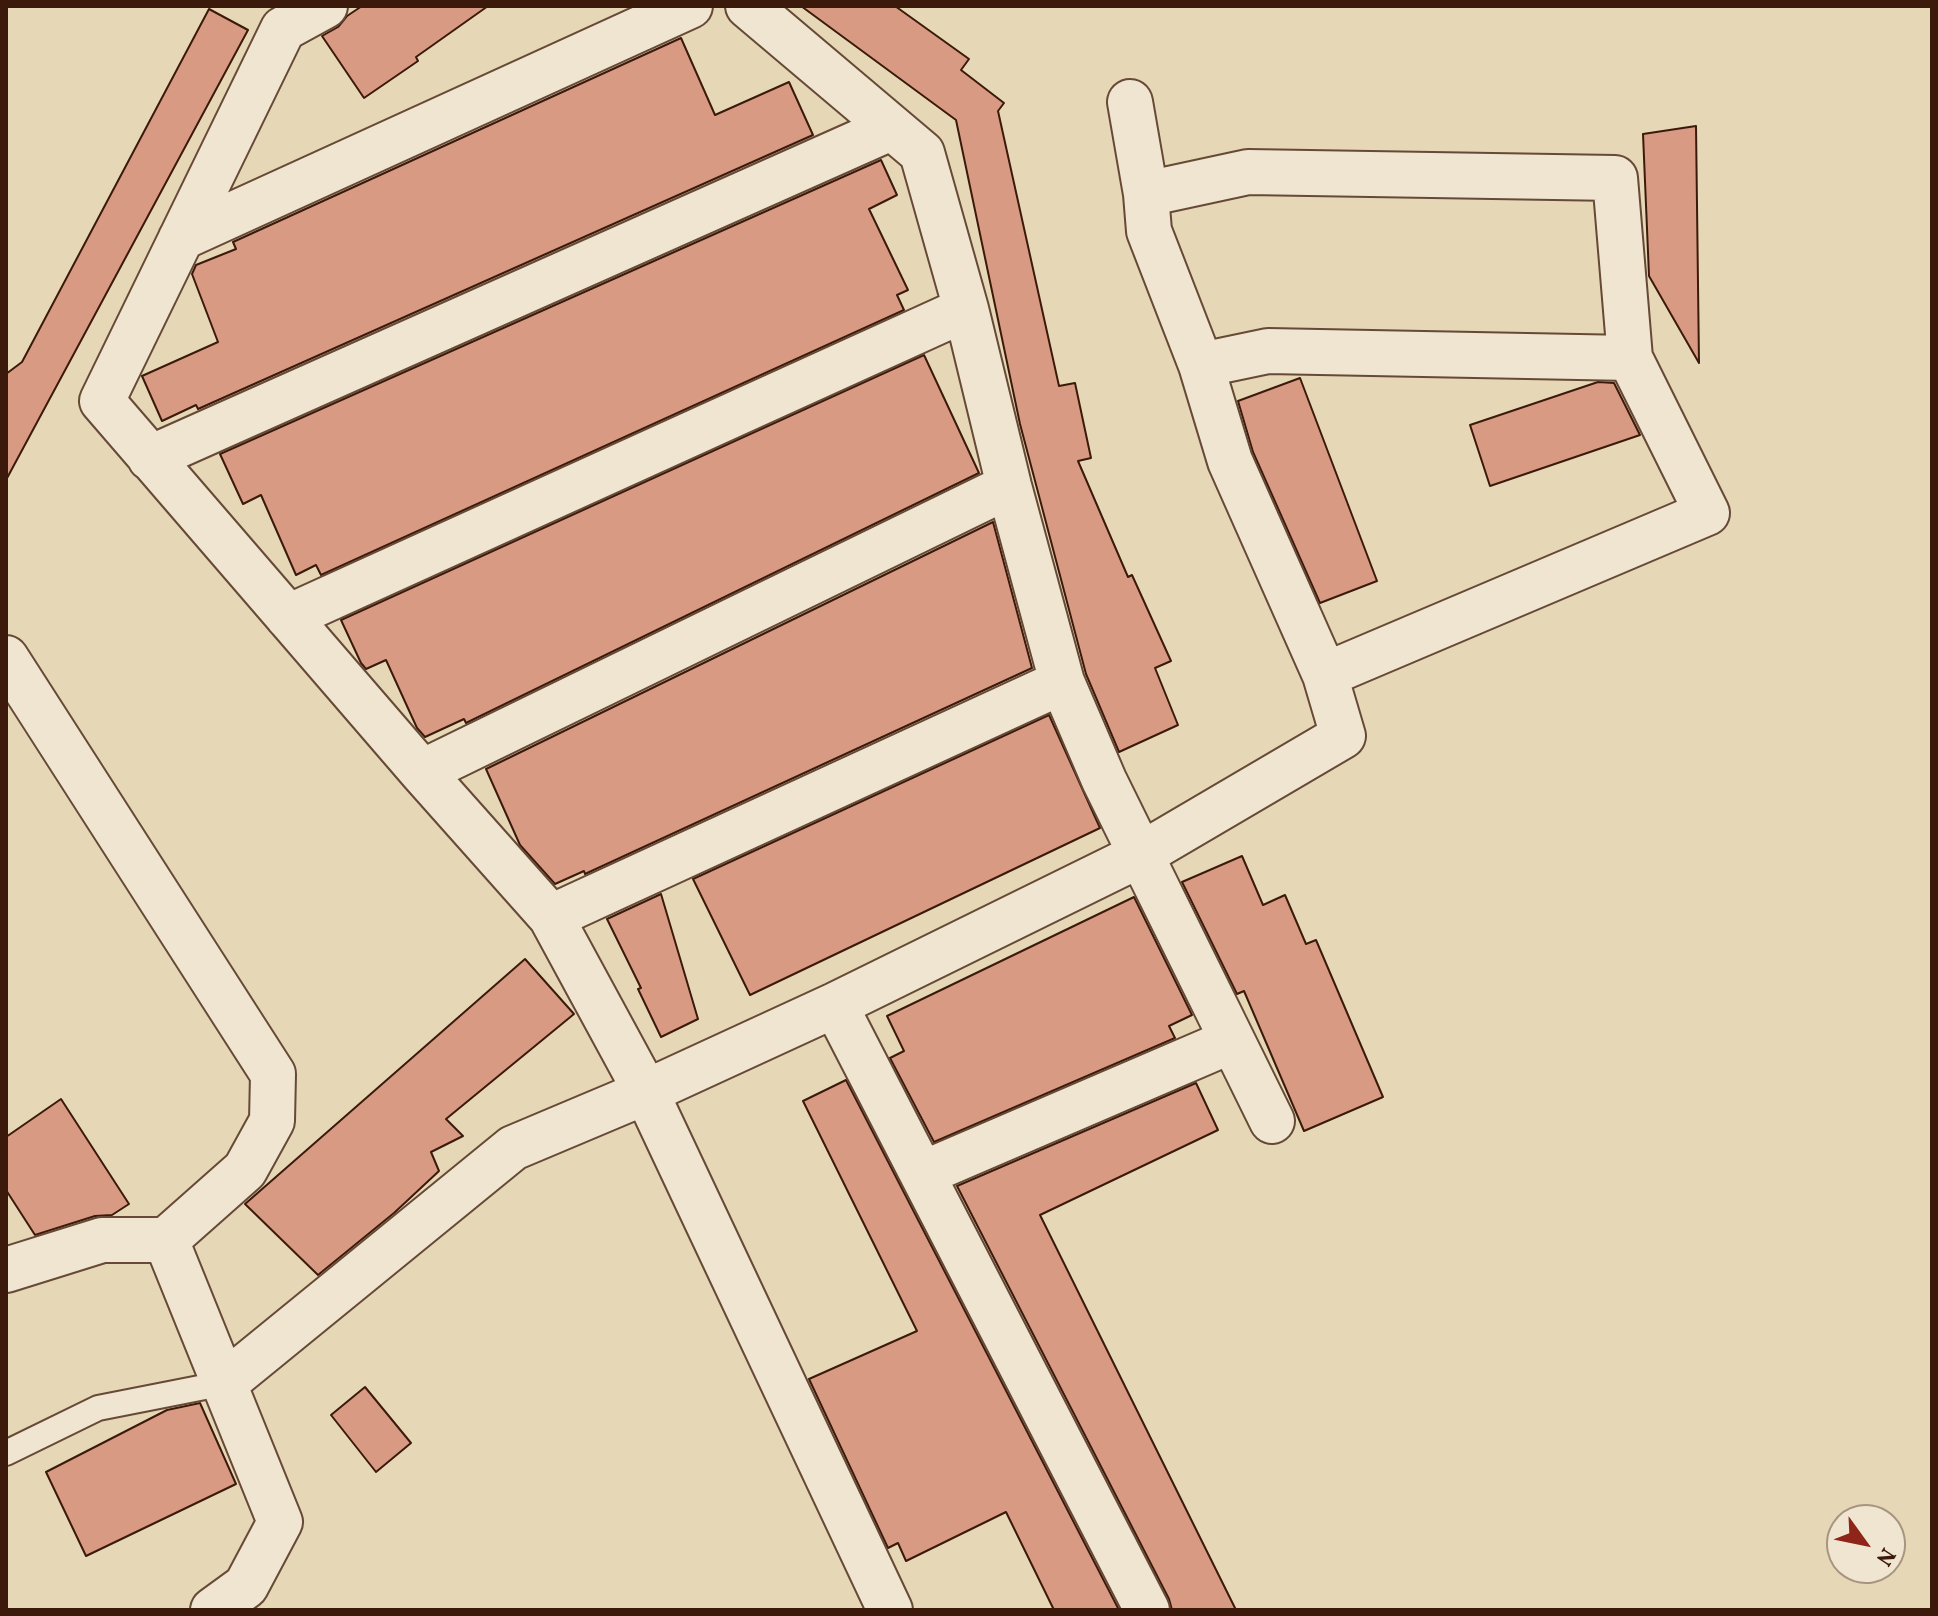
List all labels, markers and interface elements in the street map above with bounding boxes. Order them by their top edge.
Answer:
north arrow [1826,1504,1906,1584]
text: N [1868,1541,1902,1571]

